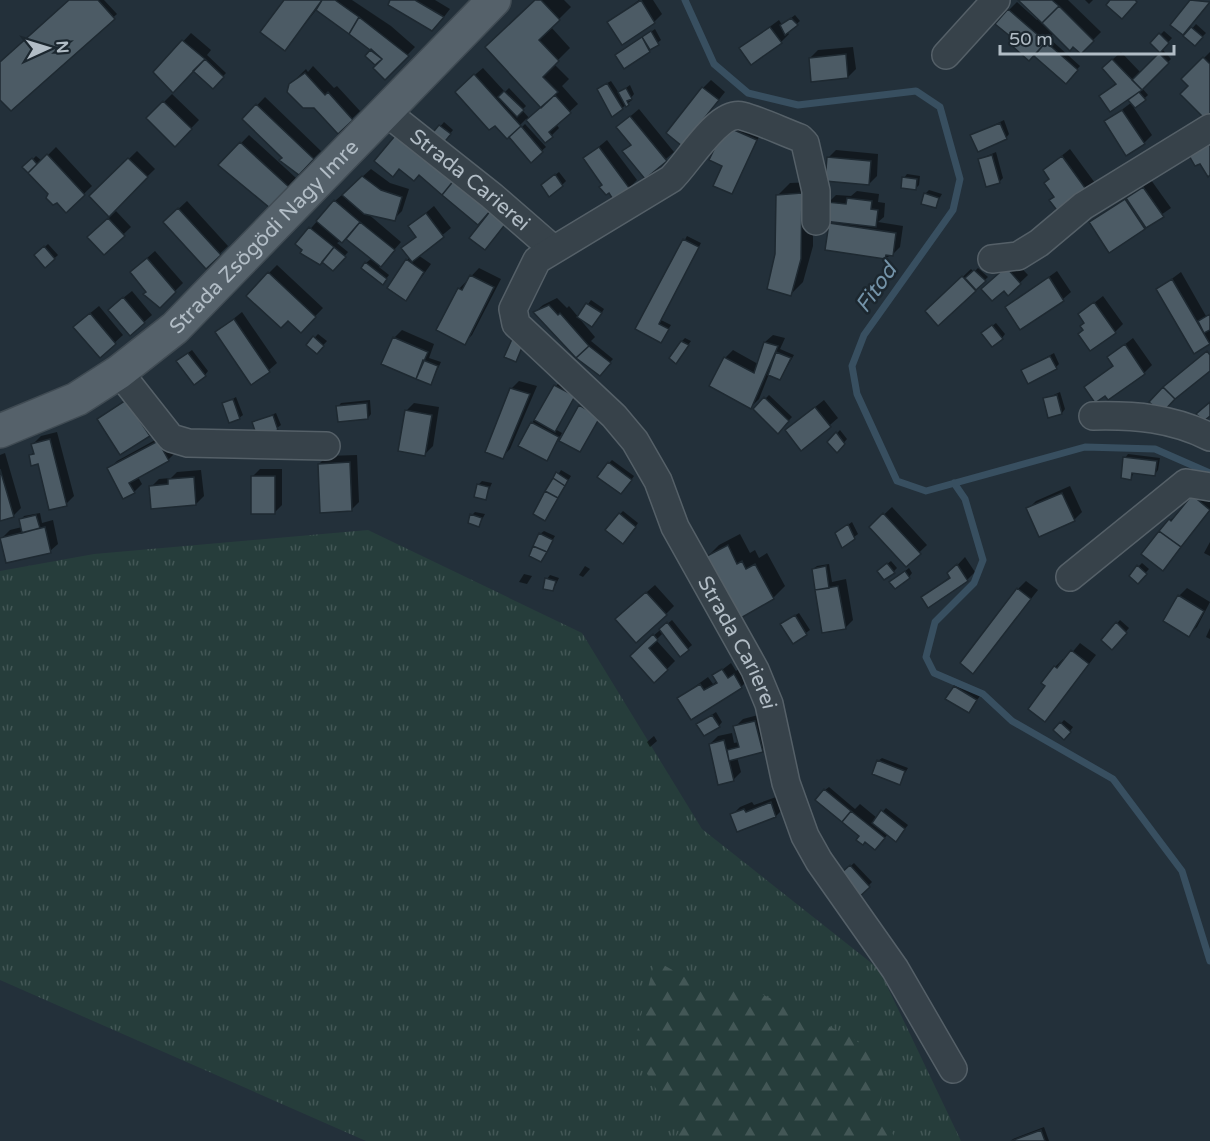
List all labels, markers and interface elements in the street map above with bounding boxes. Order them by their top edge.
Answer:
north arrow [18,18,78,78]
scale bar [1000,18,1174,56]
text: 50 m [1009,28,1053,50]
text: N [52,40,72,54]
street label: Strada Carierei [405,124,535,236]
street label: Strada Zsögödi Nagy Imre [164,134,364,339]
water label: Fitod [850,256,904,318]
street label: Strada Carierei [692,572,782,711]

